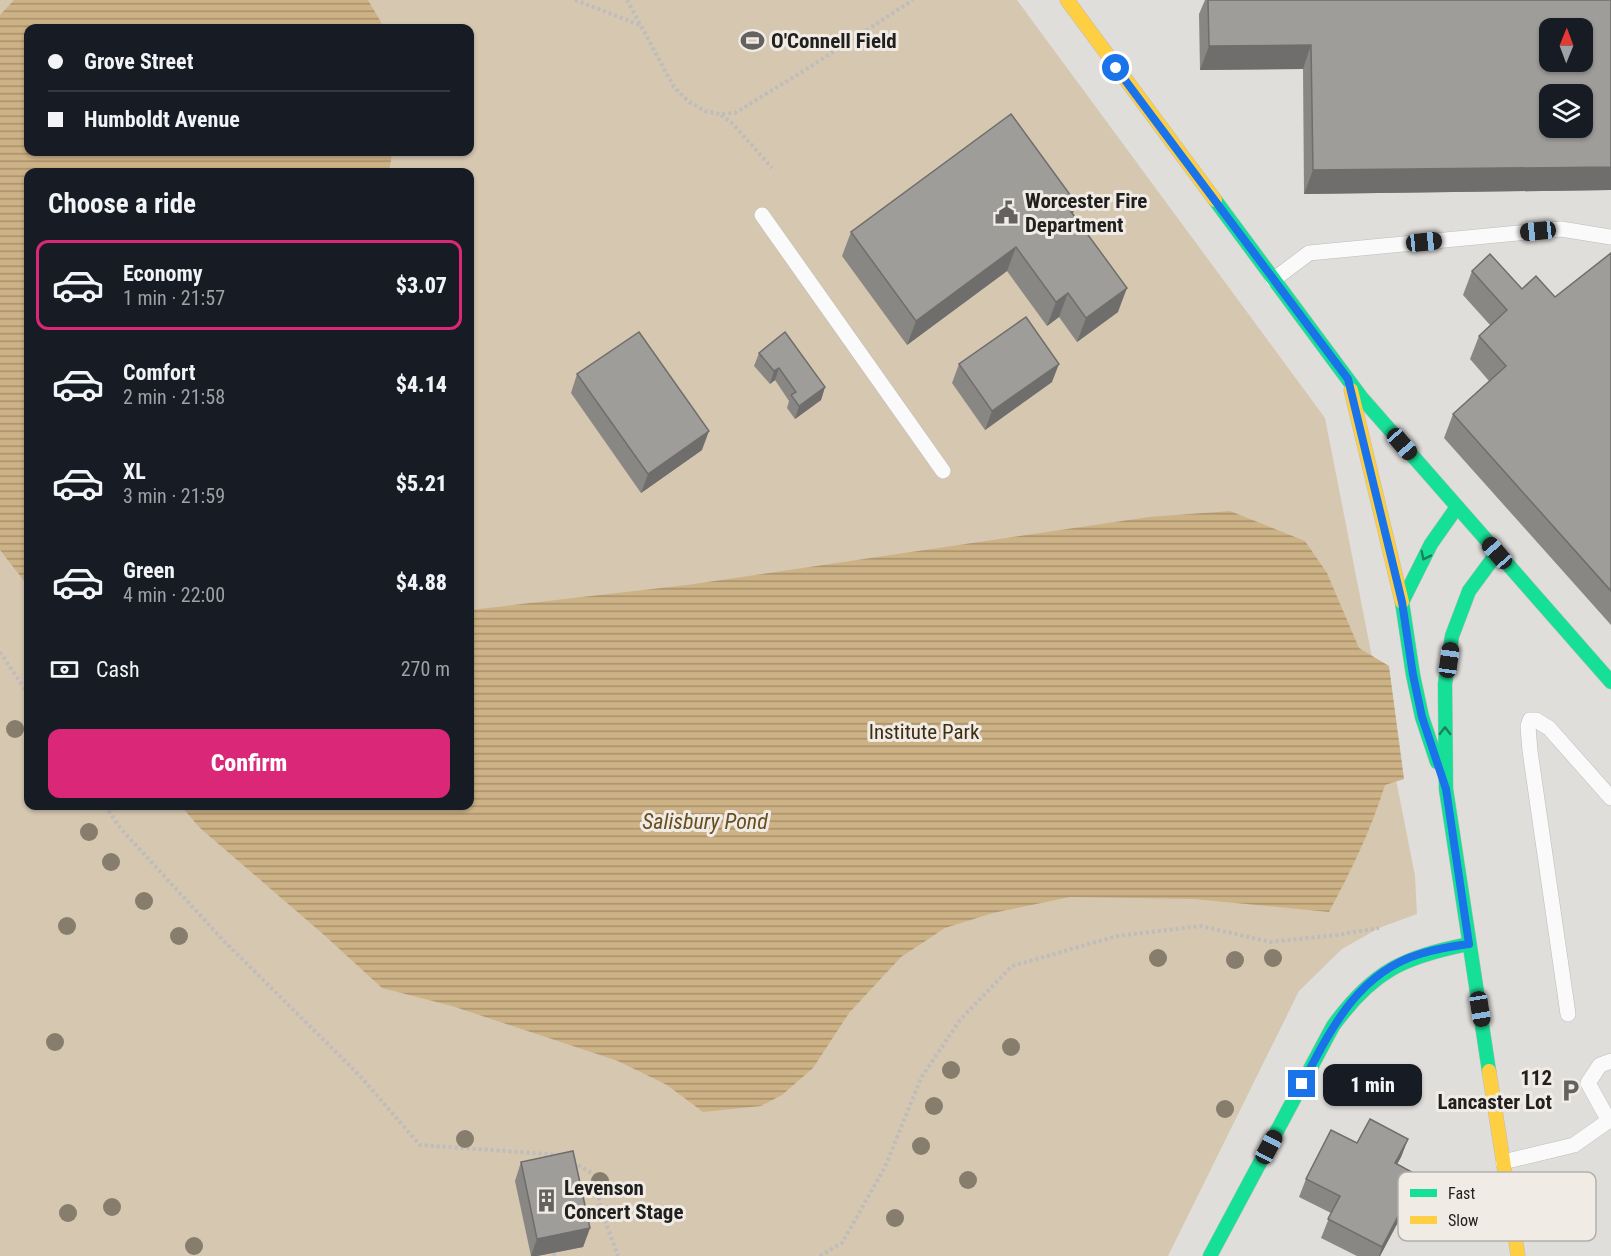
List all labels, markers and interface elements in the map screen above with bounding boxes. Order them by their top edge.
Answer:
north arrow [1539,18,1593,72]
map controls [1539,18,1593,138]
sports icon: O'Connell Field [740,28,766,54]
place label: O'Connell Field [771,29,897,53]
text: Grove Street [84,49,193,74]
route start [1102,54,1129,81]
button: layers [1539,84,1593,138]
text: Humboldt Avenue [84,107,240,132]
text: Choose a ride [48,188,196,220]
place label: Worcester Fire Department [1025,189,1147,237]
public building icon: Worcester Fire Department [994,200,1020,226]
car [1519,220,1557,242]
car [1405,231,1443,253]
icon: car [51,258,105,312]
text: Economy [123,261,203,286]
text: $3.07 [396,273,447,298]
text: 1 min · 21:57 [123,286,225,310]
icon: car [51,357,105,411]
text: Comfort [123,360,196,385]
text: $4.14 [396,372,447,397]
text: 2 min · 21:58 [123,385,225,409]
car [1383,425,1421,463]
icon: car [51,456,105,510]
text: XL [123,459,146,484]
text: $5.21 [396,471,447,496]
text: 3 min · 21:59 [123,484,225,508]
car [1478,534,1516,572]
one-way arrow [1421,549,1432,560]
icon: car [51,555,105,609]
text: Green [123,558,175,583]
text: $4.88 [396,570,447,595]
text: 4 min · 22:00 [123,583,225,607]
car [1438,641,1460,679]
icon: cash [48,653,81,686]
text: Cash [96,657,140,682]
text: 270 m [401,657,450,681]
park label: Institute Park [869,720,980,744]
one-way arrow [1439,726,1451,735]
button: Confirm [48,729,450,798]
water label: Salisbury Pond [642,809,768,834]
car [1468,990,1492,1028]
callout: 1 min [1323,1063,1422,1105]
place label: 112 Lancaster Lot [1437,1066,1552,1114]
route end [1288,1070,1315,1097]
text: 1 min [1350,1073,1395,1097]
parking icon: 112 Lancaster Lot [1557,1077,1583,1103]
car [1253,1127,1285,1167]
legend [1398,1172,1596,1241]
place label: Levenson Concert Stage [564,1176,684,1224]
text: Fast [1448,1184,1475,1203]
building icon: Levenson Concert Stage [533,1187,559,1213]
text: Slow [1448,1211,1478,1230]

